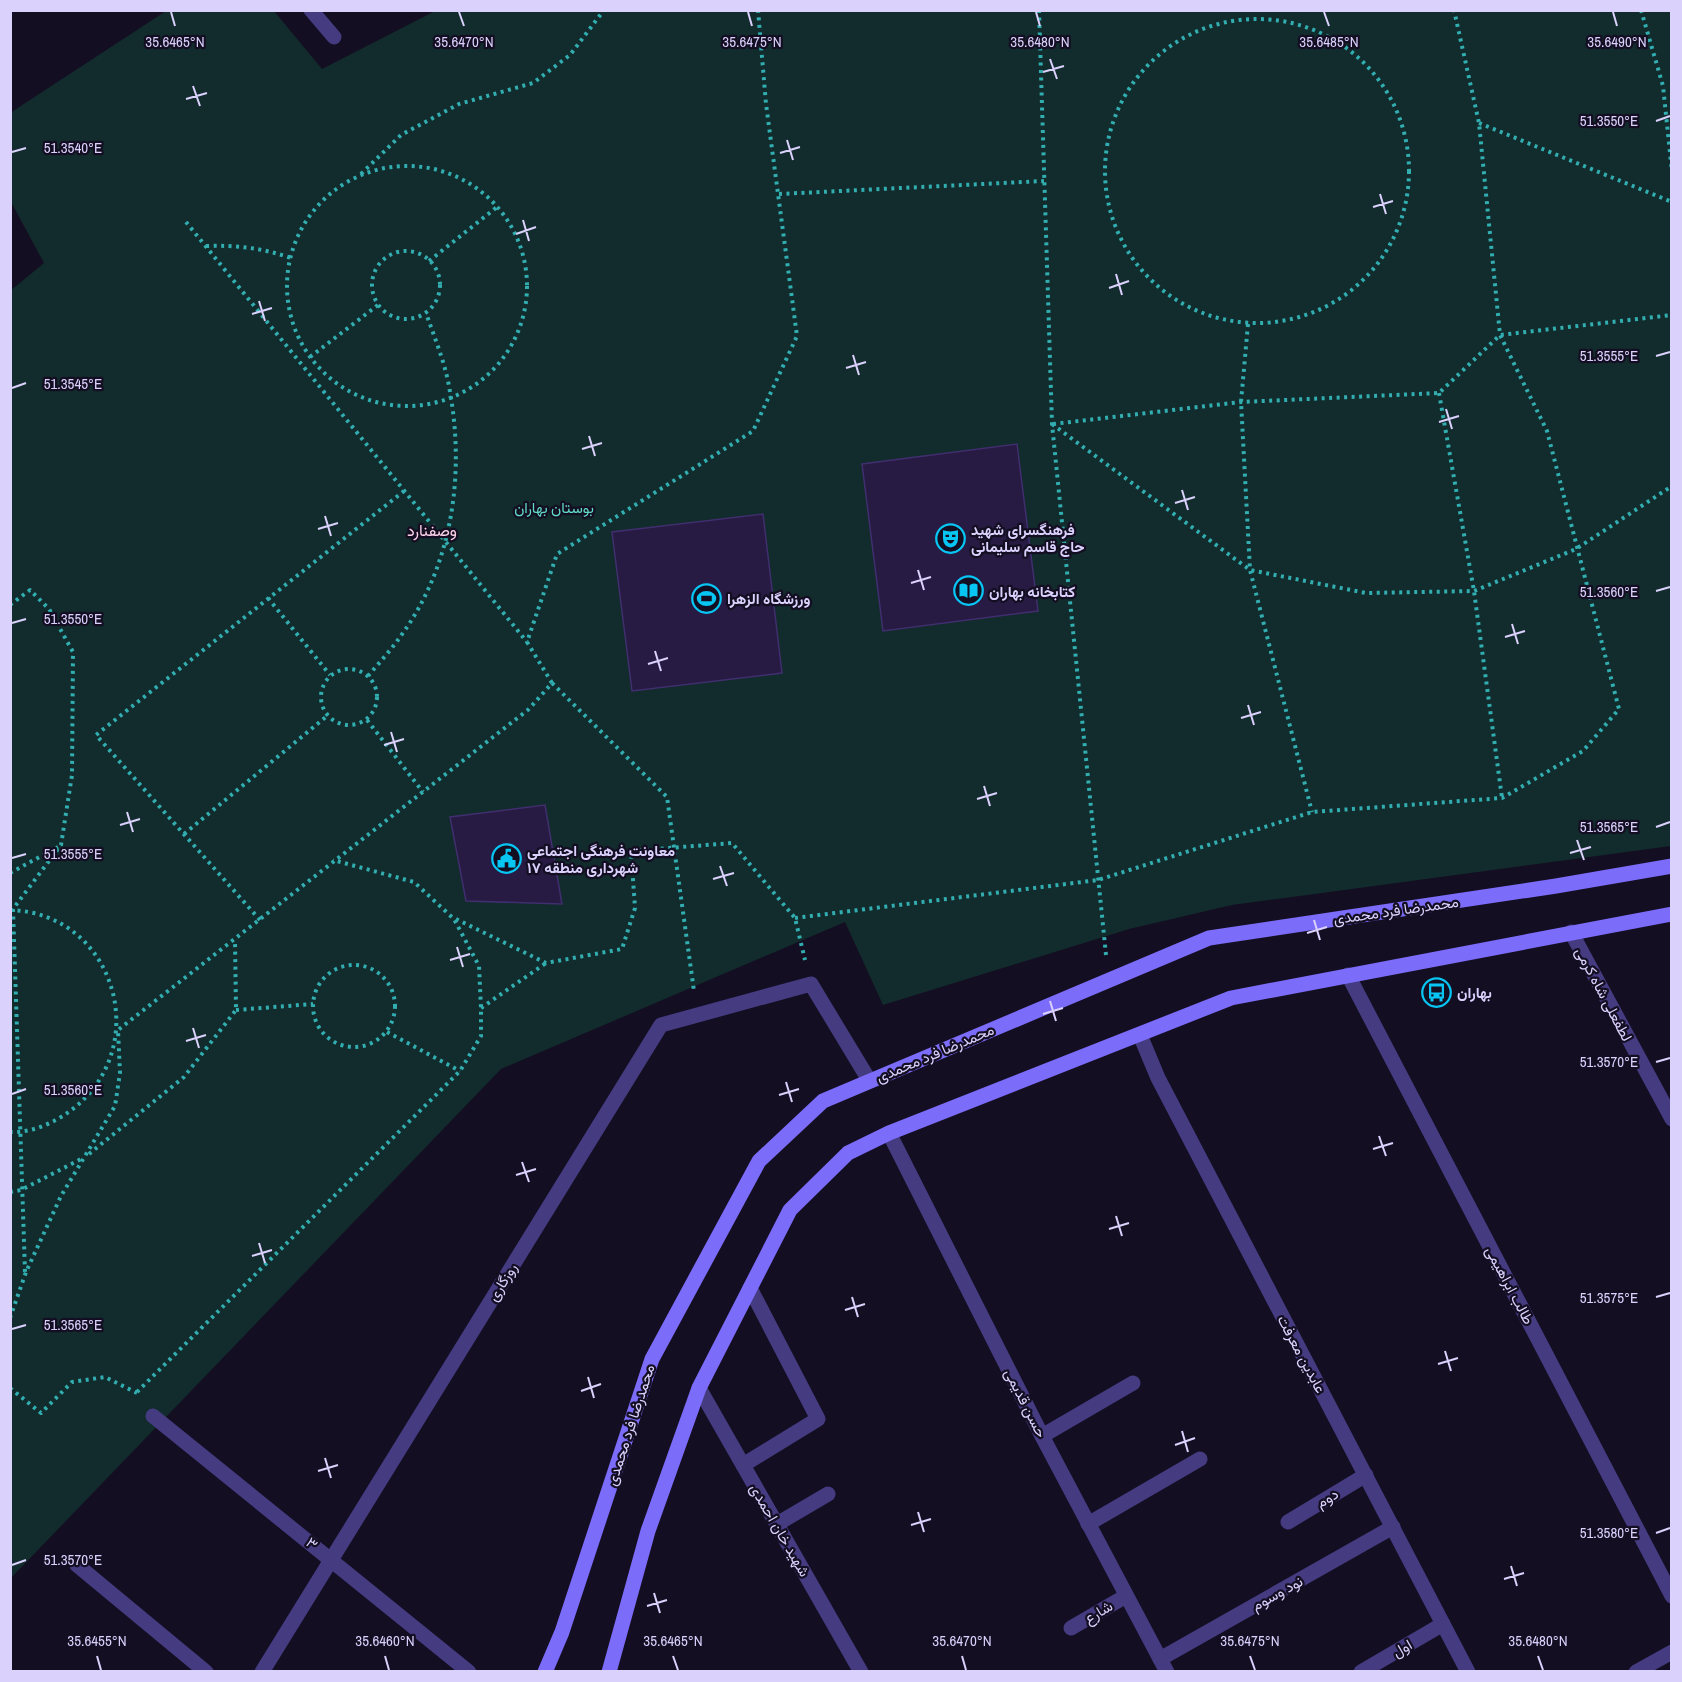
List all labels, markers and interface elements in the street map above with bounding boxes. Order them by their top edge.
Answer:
text: 35.6465°N [145,31,205,52]
text: 35.6470°N [434,31,494,52]
text: 35.6475°N [722,31,782,52]
text: 35.6480°N [1010,31,1070,52]
text: 35.6485°N [1299,31,1359,52]
text: 35.6490°N [1587,31,1647,52]
text: 51.3550°E [1580,110,1638,131]
text: 51.3540°E [44,137,102,158]
text: 51.3555°E [1580,345,1638,366]
text: 51.3545°E [44,373,102,394]
park label: بوستان بهاران [514,497,594,518]
district label: وصفنارد [407,519,457,541]
place label: فرهنگسرای شهید حاج قاسم سلیمانی [971,519,1084,557]
theatre icon: فرهنگسرای شهید حاج قاسم سلیمانی [934,522,966,554]
library icon: کتابخانه بهاران [952,575,984,607]
place label: کتابخانه بهاران [989,581,1075,602]
text: 51.3560°E [1580,581,1638,602]
sports icon: ورزشگاه الزهرا [690,582,722,614]
place label: ورزشگاه الزهرا [727,588,810,609]
text: 51.3550°E [44,608,102,629]
text: 51.3565°E [1580,816,1638,837]
place label: معاونت فرهنگی اجتماعی شهرداری منطقه ۱۷ [527,840,675,878]
text: 51.3555°E [44,843,102,864]
public building icon: معاونت فرهنگی اجتماعی شهرداری منطقه ۱۷ [490,843,522,875]
street label: محمدرضا فرد محمدی [1332,891,1460,929]
street label: لطفعلی شاه کرمی [1570,943,1638,1045]
bus stop icon: بهاران [1420,976,1452,1008]
place label: بهاران [1457,982,1492,1003]
street label: محمدرضا فرد محمدی [873,1019,997,1087]
text: 51.3570°E [1580,1051,1638,1072]
text: 51.3560°E [44,1079,102,1100]
street label: طالب ابراهیمی [1481,1242,1540,1328]
street label: روزگاری [482,1259,522,1305]
text: 51.3575°E [1580,1287,1638,1308]
street label: عابدین معرفت [1273,1311,1331,1397]
text: 51.3565°E [44,1314,102,1335]
street label: محمدرضا فرد محمدی [601,1362,659,1488]
street label: حسن قدیمی [1000,1365,1052,1441]
street label: شهید خان احمدی [745,1480,815,1581]
street label: دوم [1312,1483,1342,1513]
text: 51.3580°E [1580,1522,1638,1543]
street label: ۳ [302,1532,323,1554]
text: 51.3570°E [44,1549,102,1570]
street label: نود وسوم [1248,1570,1306,1616]
street label: شارع [1080,1595,1117,1630]
text: 35.6455°N [67,1630,127,1651]
text: 35.6460°N [355,1630,415,1651]
text: 35.6465°N [643,1630,703,1651]
text: 35.6470°N [932,1630,992,1651]
text: 35.6475°N [1220,1630,1280,1651]
text: 35.6480°N [1508,1630,1568,1651]
street label: اول [1388,1634,1416,1662]

